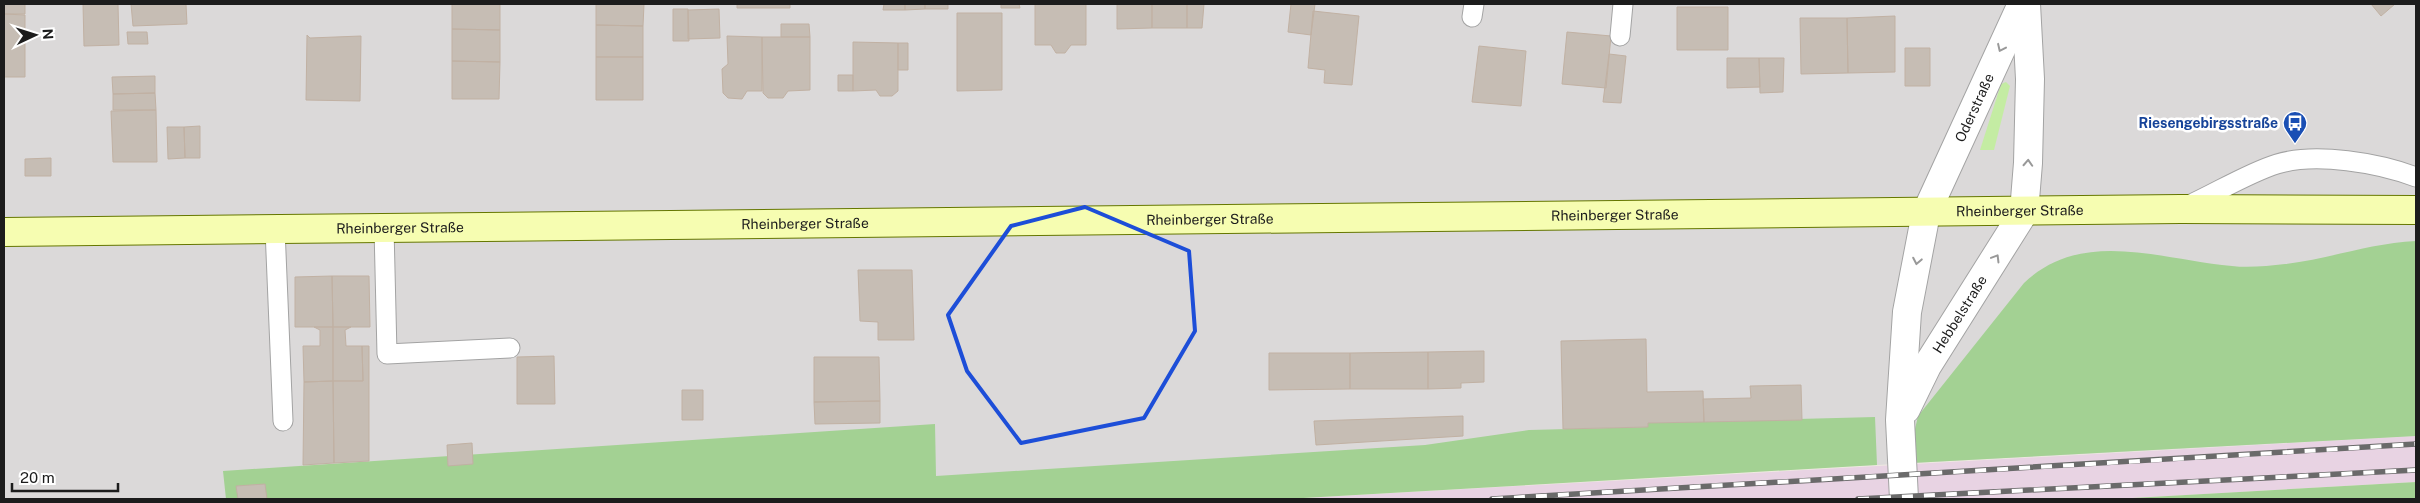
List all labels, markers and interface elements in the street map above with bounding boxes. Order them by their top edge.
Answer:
north arrow [10,10,60,60]
text: N [40,28,56,40]
one-way arrow [1997,43,2007,52]
street label: Oderstraße [1952,71,1997,144]
bus stop icon: Riesengebirgsstraße [2282,110,2308,144]
place label: Riesengebirgsstraße [2139,115,2278,131]
one-way arrow [2022,159,2033,167]
street label: Rheinberger Straße [1956,202,2084,219]
street label: Rheinberger Straße [1551,206,1679,224]
street label: Rheinberger Straße [1146,211,1274,228]
street label: Rheinberger Straße [741,215,869,232]
street label: Rheinberger Straße [336,219,464,236]
one-way arrow [1989,254,1999,263]
one-way arrow [1912,256,1922,265]
street label: Hebbelstraße [1929,272,1990,356]
scale bar [12,460,119,492]
text: 20 m [20,469,55,486]

